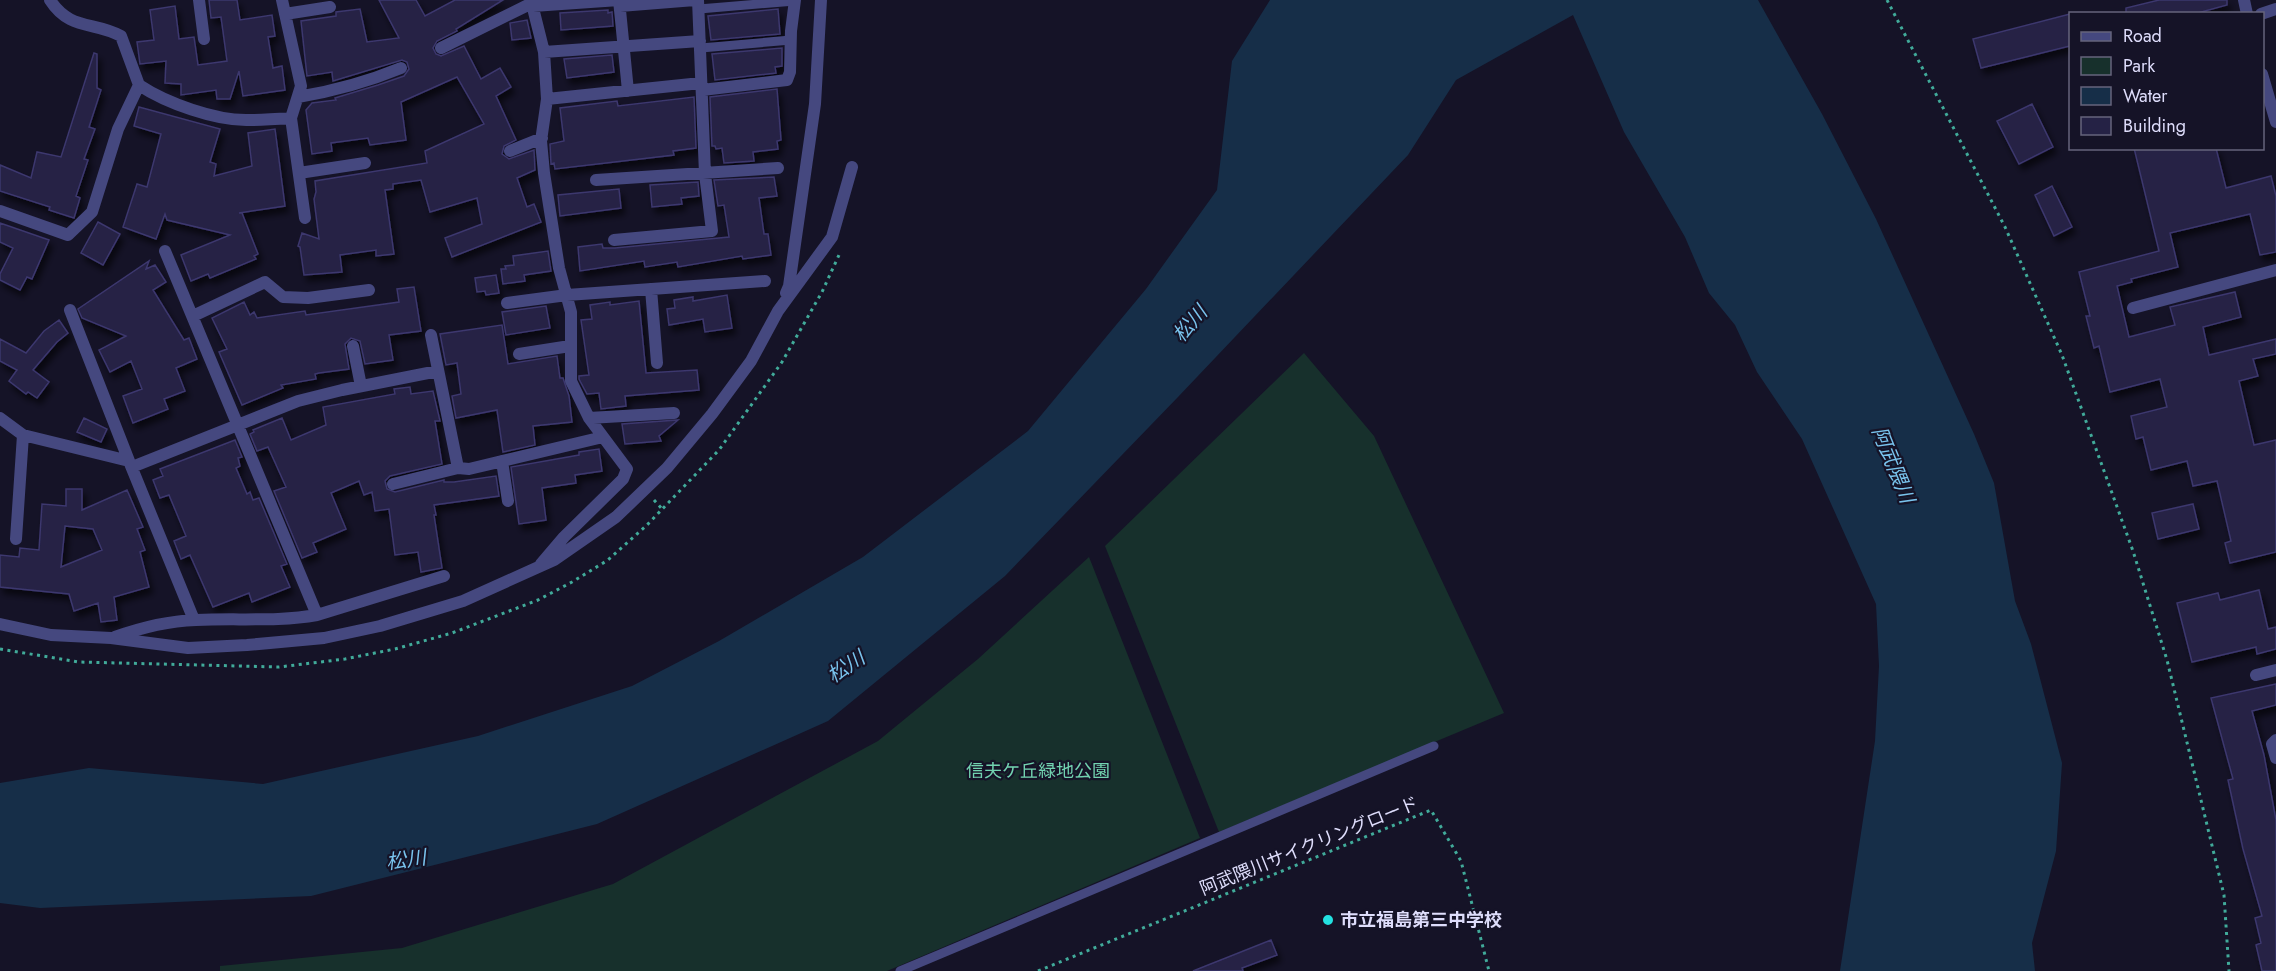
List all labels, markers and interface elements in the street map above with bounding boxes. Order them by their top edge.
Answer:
legend [2069,12,2264,150]
text: Road [2123,23,2162,49]
text: Park [2123,53,2155,79]
text: Water [2123,83,2168,109]
text: Building [2123,113,2186,139]
water label: 松川 [1166,298,1215,349]
water label: 阿武隈川 [1865,422,1922,509]
water label: 松川 [821,643,872,690]
park label: 信夫ケ丘緑地公園 [966,758,1110,784]
street label: 阿武隈川サイクリングロード [1196,790,1422,902]
water label: 松川 [384,843,430,877]
place label: 市立福島第三中学校 [1340,907,1502,933]
marker: 市立福島第三中学校 [1321,913,1335,927]

